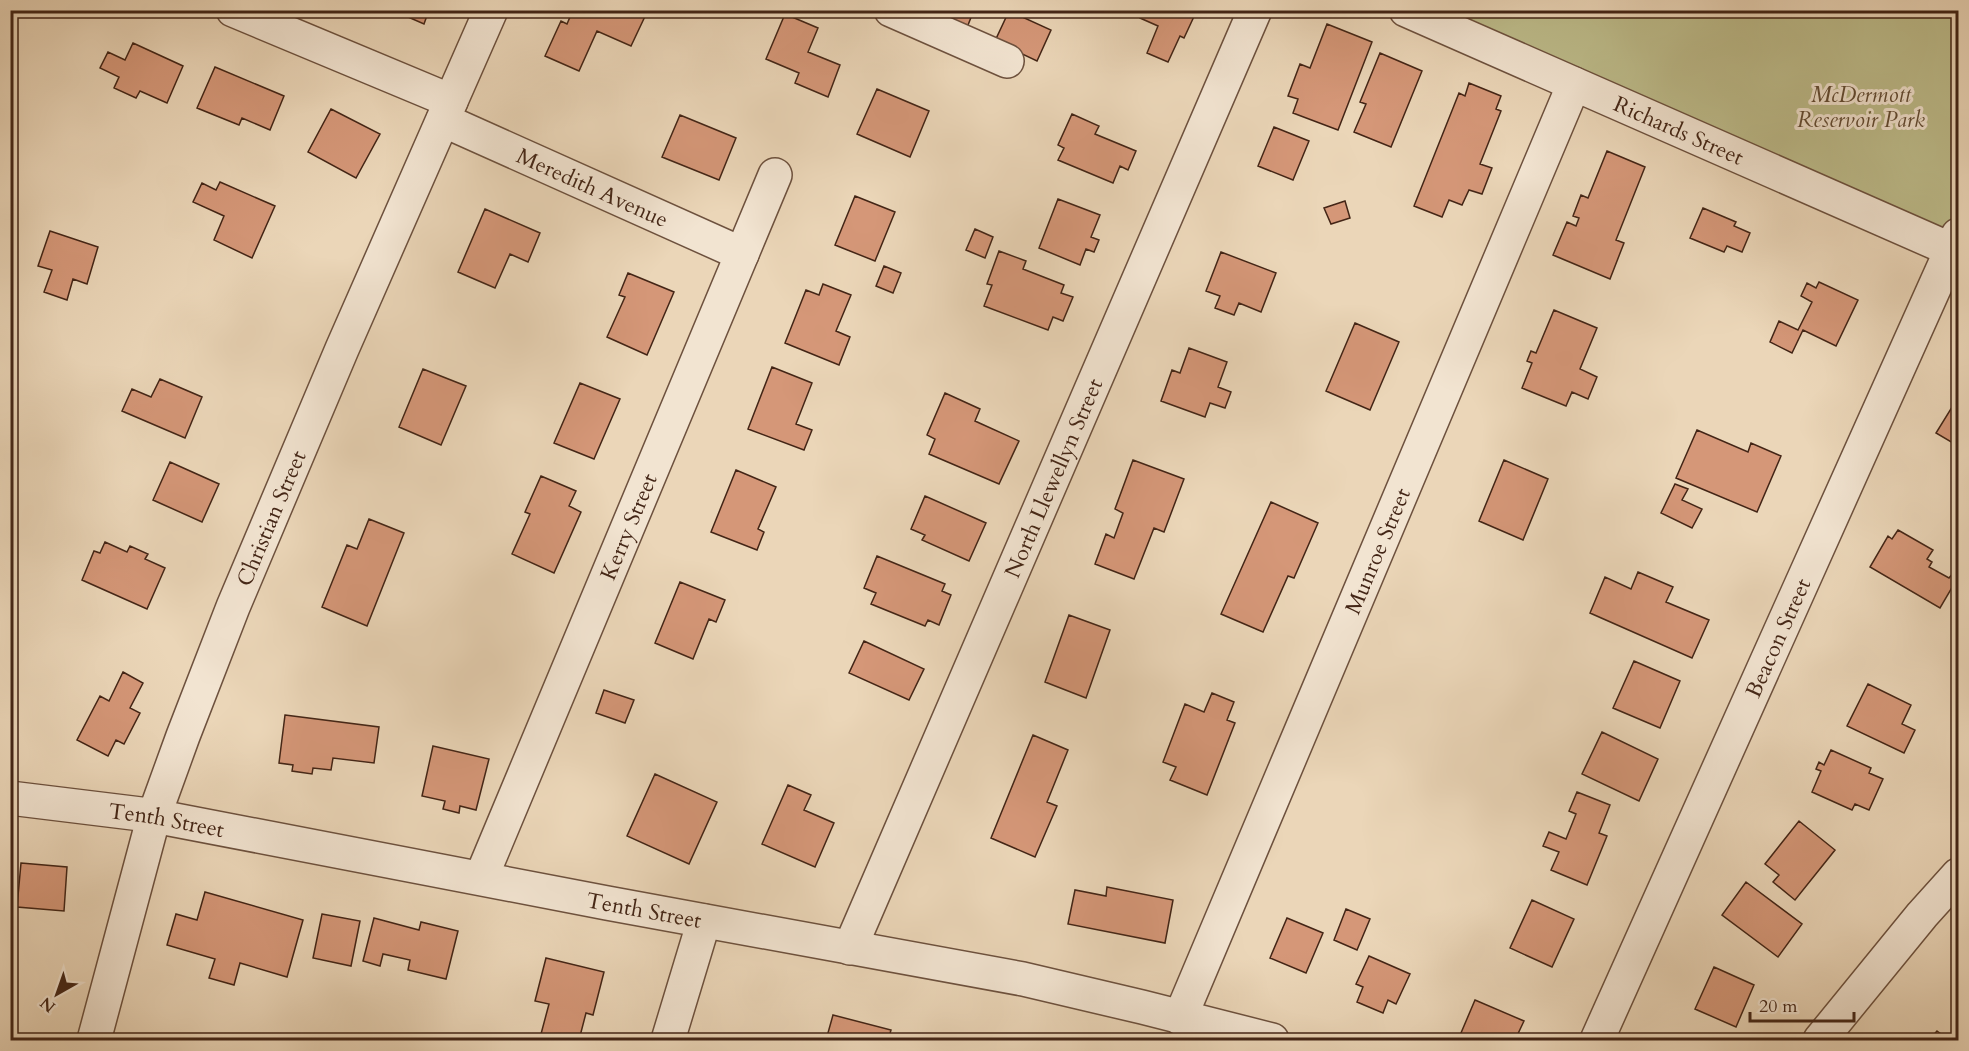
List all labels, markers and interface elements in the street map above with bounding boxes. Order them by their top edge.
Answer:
park label: McDermott Reservoir Park [1797,80,1925,135]
street label: Richards Street [1609,89,1748,173]
street label: Meredith Avenue [512,141,673,235]
street label: North Llewellyn Street [998,374,1110,583]
street label: Christian Street [230,446,314,591]
street label: Kerry Street [593,469,665,585]
street label: Munroe Street [1338,484,1418,619]
street label: Beacon Street [1739,574,1818,702]
street label: Tenth Street [107,796,227,845]
street label: Tenth Street [584,885,704,936]
north arrow [27,964,87,1024]
scale bar [1750,985,1854,1023]
text: N [36,992,60,1018]
text: 20 m [1759,994,1798,1019]

